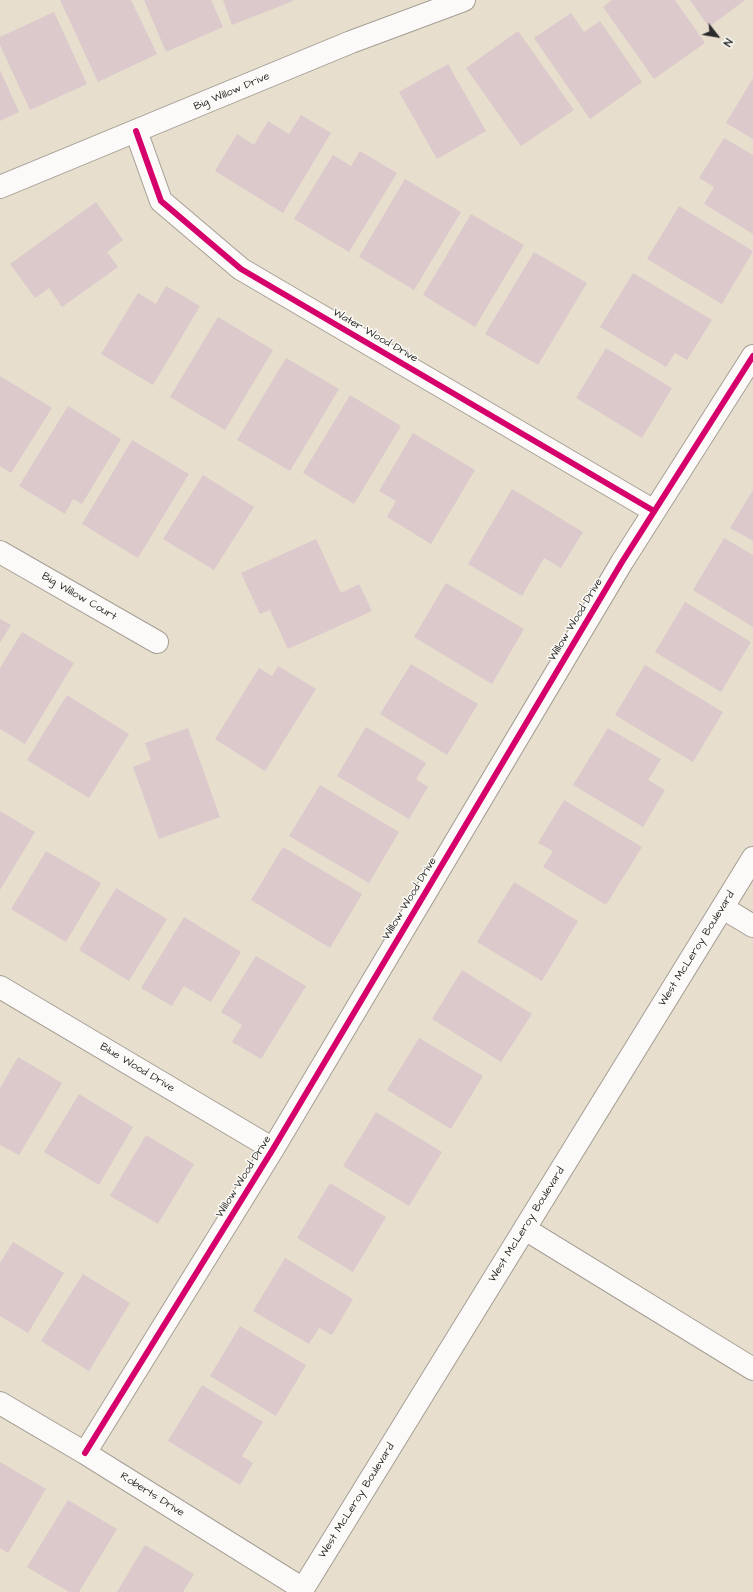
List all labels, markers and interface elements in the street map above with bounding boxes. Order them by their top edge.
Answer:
north arrow [697,16,737,56]
text: N [720,36,736,49]
street label: Big Willow Drive [192,70,272,114]
street label: Water Wood Drive [330,306,420,366]
street label: Big Willow Court [39,570,119,624]
street label: Willow Wood Drive [546,576,606,664]
street label: Willow Wood Drive [380,855,440,943]
street label: West McLeroy Boulevard [656,889,738,1009]
street label: Blue Wood Drive [97,1041,177,1095]
street label: Willow Wood Drive [213,1134,275,1220]
street label: West McLeroy Boulevard [486,1165,568,1285]
street label: West McLeroy Boulevard [316,1441,398,1561]
street label: Roberts Drive [117,1470,187,1520]

